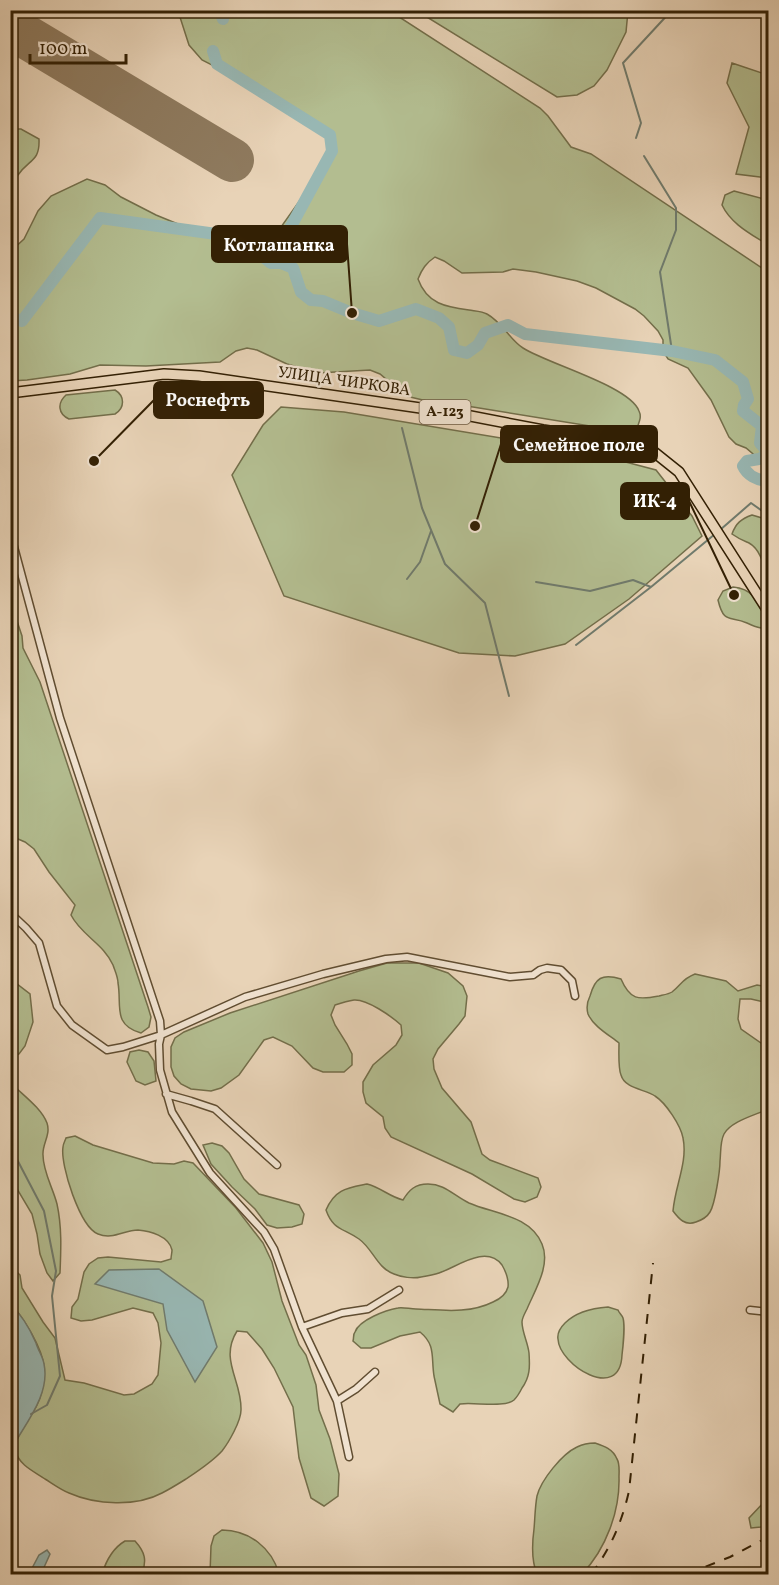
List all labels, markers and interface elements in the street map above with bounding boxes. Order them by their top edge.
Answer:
scale bar [30,27,126,65]
text: 100 m [39,37,88,62]
callout: Котлашанка [212,226,347,262]
text: Котлашанка [224,234,335,259]
street label: УЛИЦА ЧИРКОВА [276,362,412,402]
callout: Роснефть [154,382,263,418]
text: Роснефть [166,389,250,414]
road number: А-123 [420,400,470,424]
callout: Семейное поле [501,426,657,462]
text: Семейное поле [513,434,645,459]
callout: ИК-4 [621,483,689,519]
text: ИК-4 [633,490,677,515]

